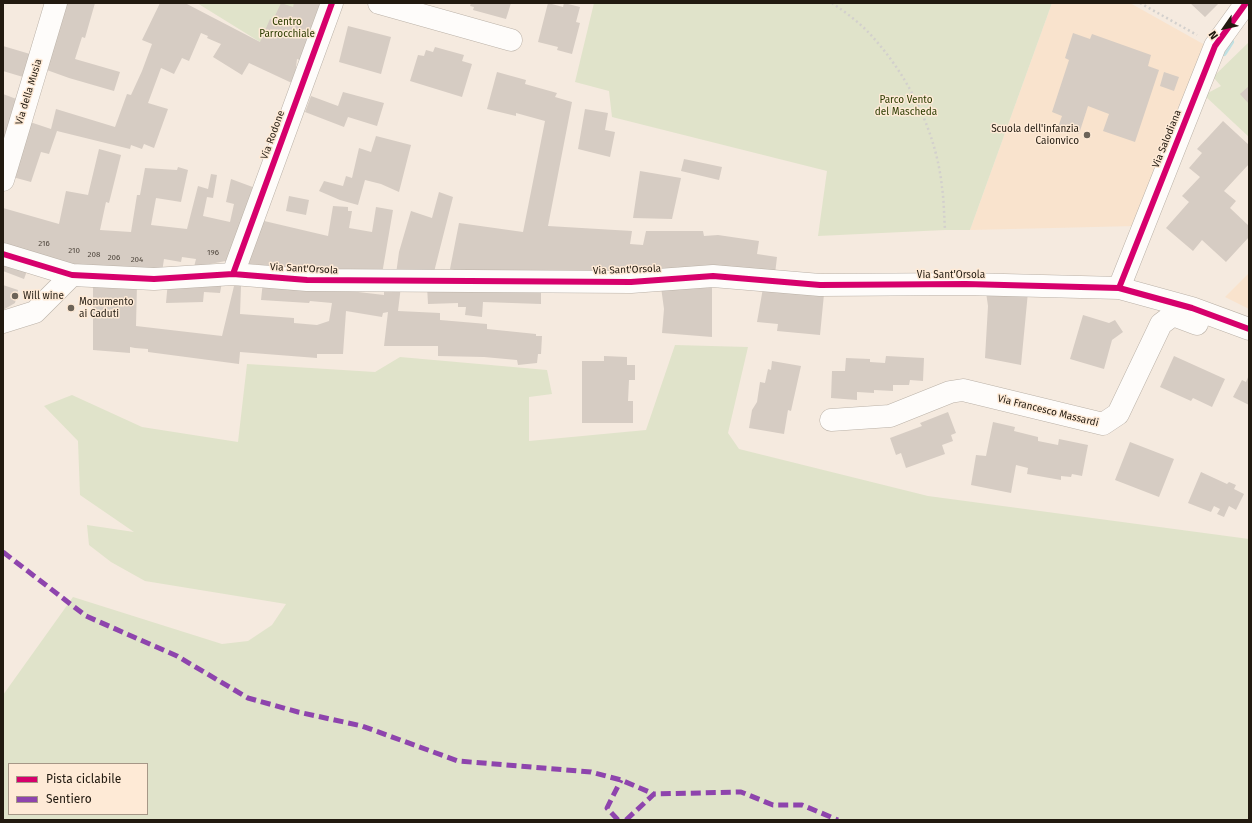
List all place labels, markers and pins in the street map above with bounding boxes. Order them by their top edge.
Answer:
place label: Scuola dell'infanzia Caionvico [991,123,1079,146]
marker: Scuola dell'infanzia Caionvico [1082,130,1092,140]
place label: Will wine [23,290,64,302]
marker: Will wine [10,291,20,301]
place label: Monumento ai Caduti [79,296,133,320]
marker: Monumento ai Caduti [66,303,76,313]

